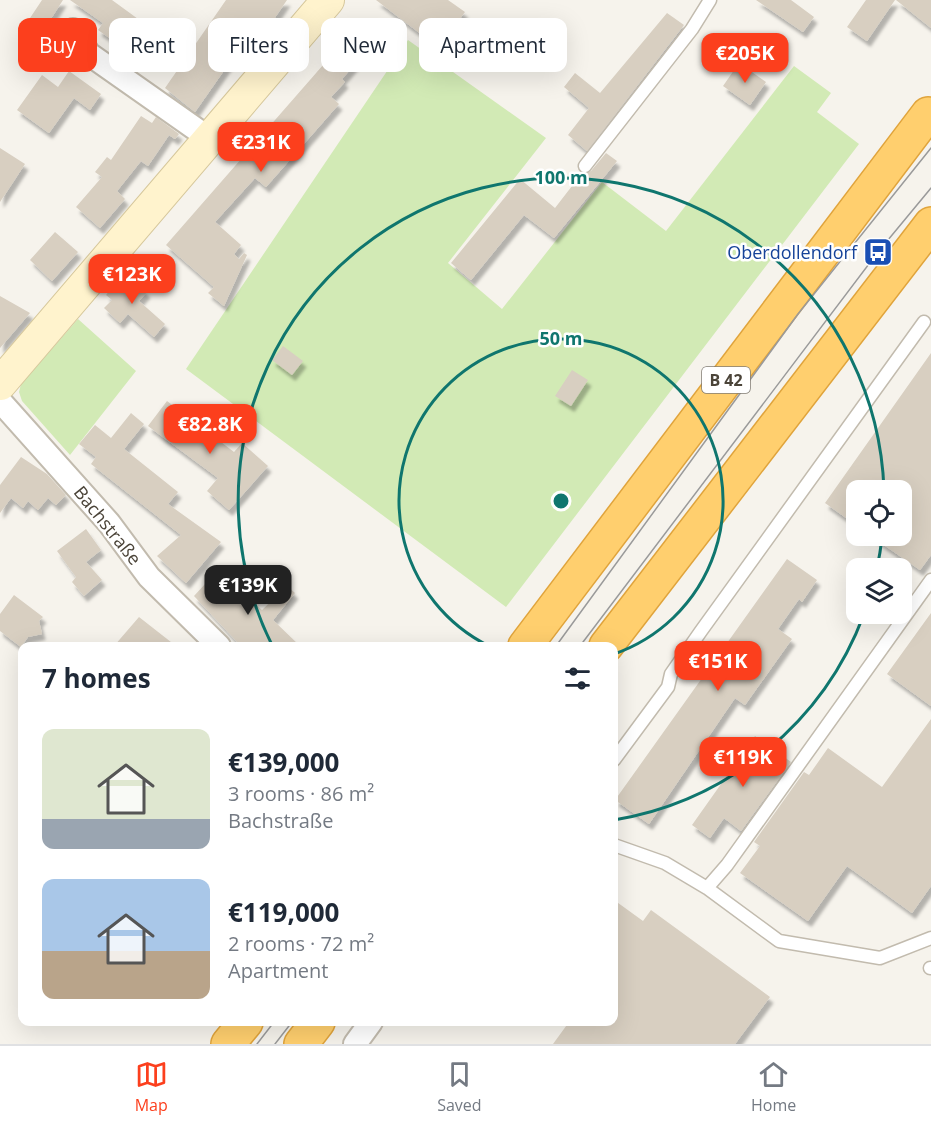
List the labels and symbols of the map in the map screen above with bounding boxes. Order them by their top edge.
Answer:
pin: €205K [703,33,787,84]
pin: €231K [219,122,303,173]
text: 100 m [534,165,588,189]
bus stop icon: Oberdollendorf [862,236,894,268]
place label: Oberdollendorf [727,240,858,264]
pin: €123K [90,254,174,305]
text: 50 m [540,326,582,350]
road number: B 42 [702,367,750,393]
pin: €82.8K [161,404,259,455]
street label: Bachstraße [69,481,147,569]
centre of rings [551,491,571,511]
pin: €139K [206,565,290,616]
pin: €151K [676,641,760,692]
pin: €119K [701,737,785,788]

